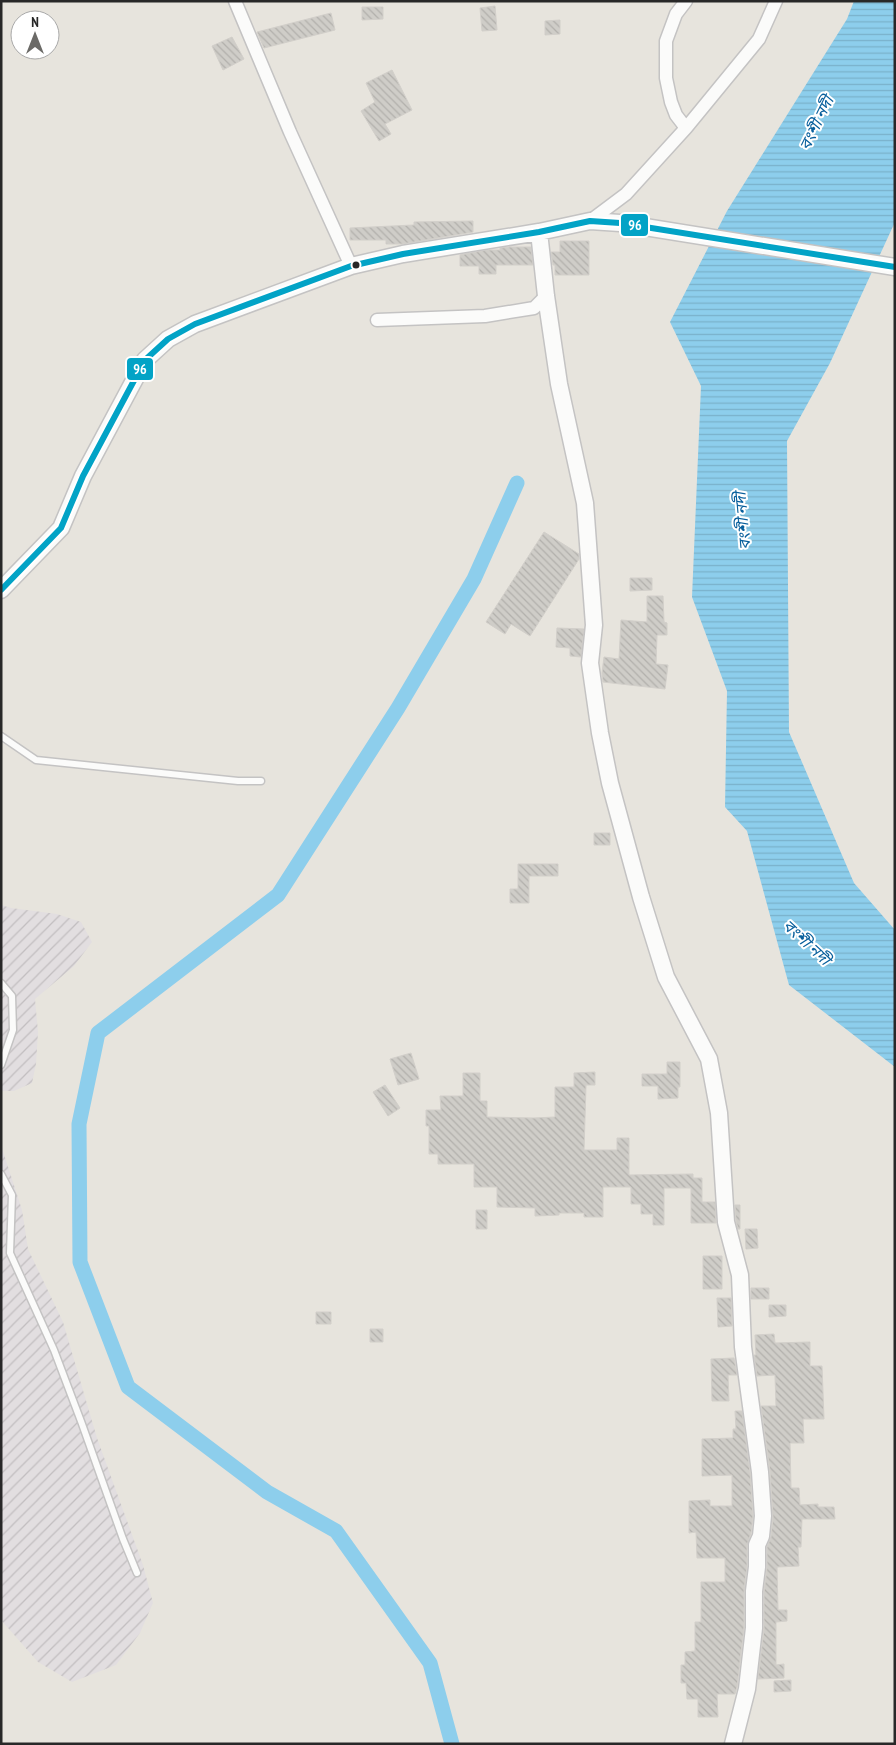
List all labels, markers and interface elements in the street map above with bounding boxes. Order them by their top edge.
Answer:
north arrow [10,10,60,60]
text: N [31,13,39,31]
water label: বংশী নদী [794,90,839,153]
line badge: 96 [620,213,649,237]
text: 96 [628,216,642,234]
unlabelled marker [351,260,361,270]
line badge: 96 [126,357,154,381]
text: 96 [133,360,147,378]
water label: বংশী নদী [729,489,754,551]
water label: বংশী নদী [779,915,837,971]

